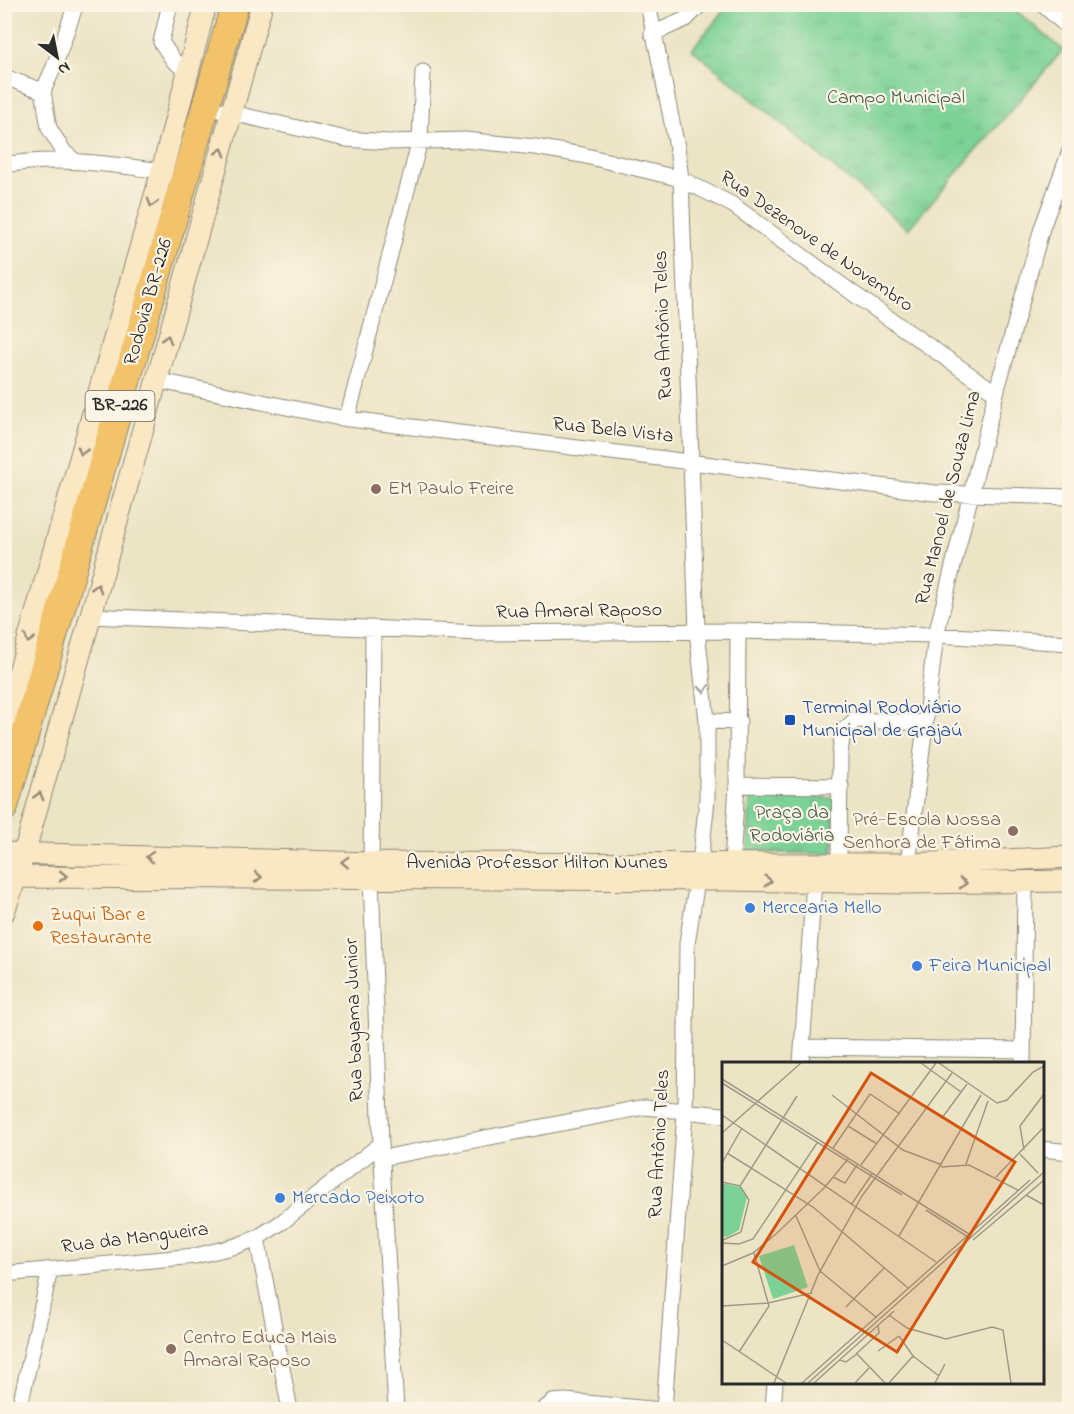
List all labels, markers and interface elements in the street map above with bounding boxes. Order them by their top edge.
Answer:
north arrow [27,27,87,87]
text: N [53,55,75,81]
park label: Campo Municipal [827,84,965,113]
one-way arrow [214,147,226,158]
street label: Rua Dezenove de Novembro [713,164,919,320]
one-way arrow [147,198,160,208]
street label: Rodovia BR-226 [117,235,181,369]
street label: Rua Antônio Teles [647,250,681,400]
one-way arrow [160,334,172,345]
street label: Rua Manoel de Souza Lima [908,388,990,608]
road number: BR-226 [86,391,154,421]
street label: Rua Bela Vista [551,410,675,452]
one-way arrow [77,445,89,456]
place label: EM Paulo Freire [388,475,514,504]
marker: EM Paulo Freire [369,482,383,496]
one-way arrow [90,583,102,594]
street label: Rua Amaral Raposo [496,596,662,628]
one-way arrow [24,633,36,644]
one-way arrow [697,684,709,694]
place label: Terminal Rodoviário Municipal de Grajaú [802,694,962,746]
marker: Terminal Rodoviário Municipal de Grajaú [783,713,797,727]
one-way arrow [32,791,45,801]
park label: Praça da Rodoviária [749,799,835,851]
place label: Pré-Escola Nossa Senhora de Fátima [843,806,1001,858]
marker: Pré-Escola Nossa Senhora de Fátima [1006,824,1020,838]
street label: Avenida Professor Hilton Nunes [406,849,668,878]
one-way arrow [146,851,155,863]
one-way arrow [341,856,350,869]
one-way arrow [58,870,67,882]
one-way arrow [253,871,262,883]
one-way arrow [763,874,772,887]
one-way arrow [958,877,967,889]
place label: Mercearia Mello [762,894,882,923]
place label: Zuqui Bar e Restaurante [50,901,152,953]
marker: Mercearia Mello [743,901,757,915]
marker: Zuqui Bar e Restaurante [31,919,45,933]
street label: Rua bayama Junior [338,937,372,1102]
place label: Feira Municipal [928,952,1051,981]
marker: Feira Municipal [910,959,924,973]
inset map [722,1062,1044,1384]
street label: Rua Antônio Teles [642,1069,678,1219]
place label: Mercado Peixoto [292,1184,424,1213]
marker: Mercado Peixoto [273,1191,287,1205]
street label: Rua da Mangueira [60,1216,210,1263]
place label: Centro Educa Mais Amaral Raposo [183,1324,337,1376]
marker: Centro Educa Mais Amaral Raposo [164,1342,178,1356]

